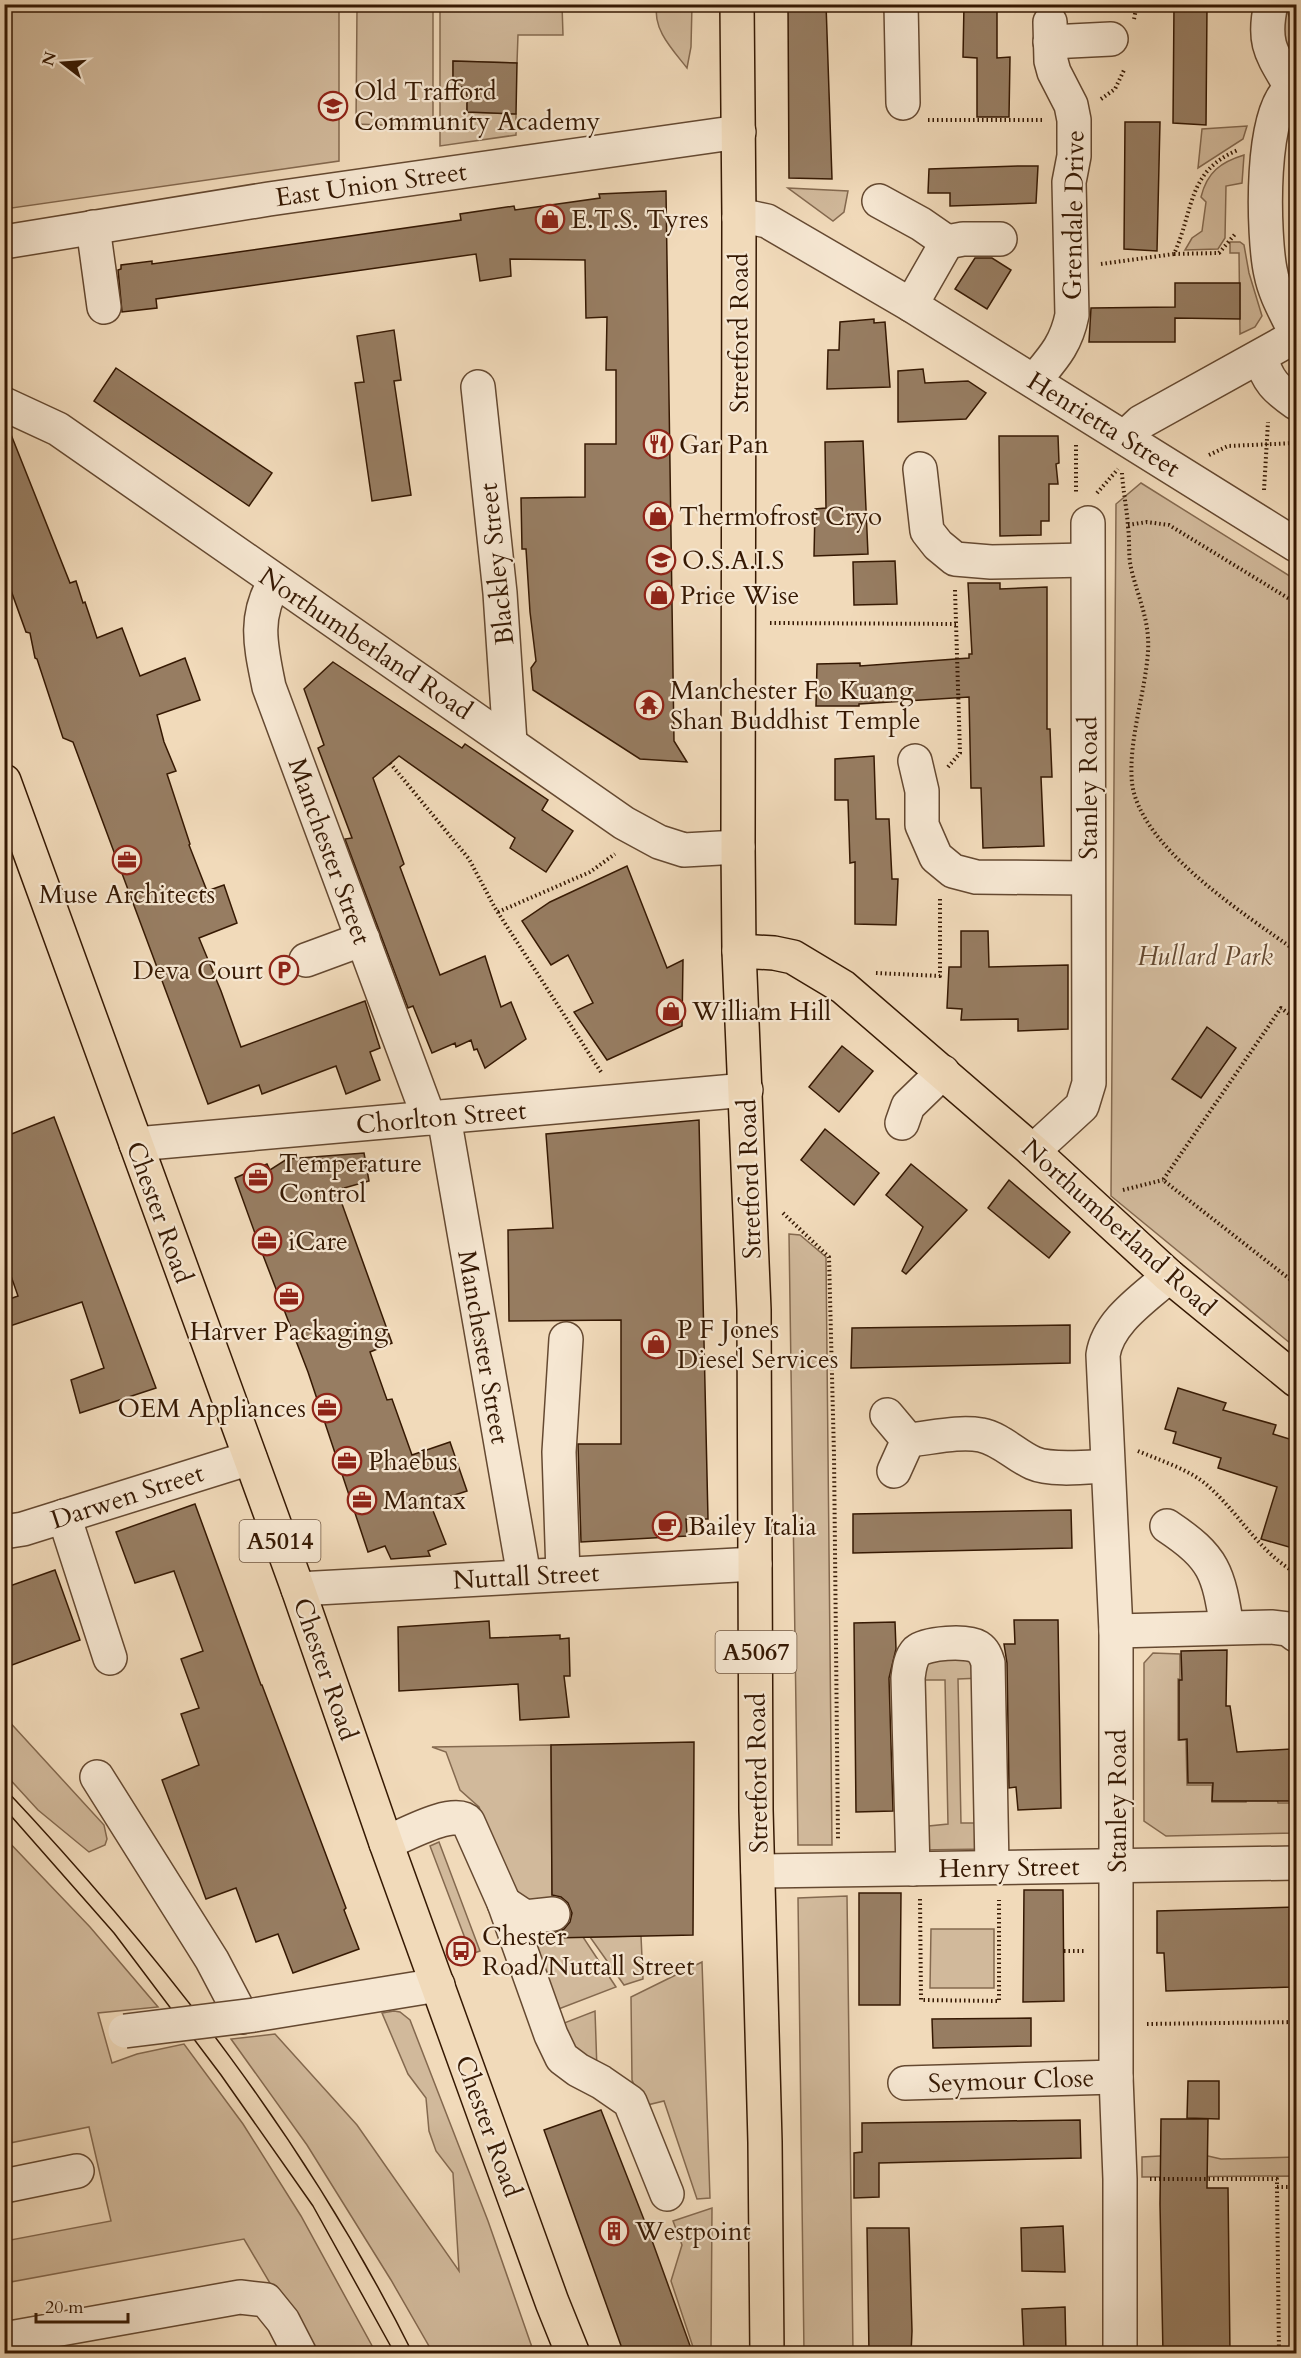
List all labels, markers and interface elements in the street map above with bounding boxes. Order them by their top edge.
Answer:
north arrow [33,33,93,93]
text: N [37,49,62,69]
place label: Old Trafford Community Academy [354,74,600,139]
school or university icon: Old Trafford Community Academy [317,90,349,122]
street label: Grendale Drive [1055,130,1092,300]
street label: East Union Street [273,154,469,215]
place label: E.T.S. Tyres [571,202,709,237]
shop icon: E.T.S. Tyres [534,203,566,235]
street label: Stretford Road [722,253,757,413]
street label: Henrietta Street [1021,363,1187,485]
place label: Gar Pan [679,427,769,462]
restaurant icon: Gar Pan [642,428,674,460]
street label: Blackley Street [471,481,522,647]
place label: Thermofrost Cryo [679,499,882,534]
shop icon: Thermofrost Cryo [642,500,674,532]
place label: O.S.A.I.S [682,543,784,578]
school or university icon: O.S.A.I.S [645,544,677,576]
street label: Northumberland Road [252,559,479,728]
place label: Price Wise [680,578,799,613]
shop icon: Price Wise [643,579,675,611]
place label: Manchester Fo Kuang Shan Buddhist Temple [670,673,921,738]
temple icon: Manchester Fo Kuang Shan Buddhist Temple [633,689,665,721]
street label: Stanley Road [1071,716,1106,860]
street label: Manchester Street [280,753,380,949]
office icon: Muse Architects [111,844,143,876]
place label: Muse Architects [39,877,215,912]
park label: Hullard Park [1137,939,1273,974]
place label: Deva Court [133,953,263,988]
parking icon: Deva Court [268,954,300,986]
place label: William Hill [691,994,831,1029]
shop icon: William Hill [655,995,687,1027]
street label: Chorlton Street [354,1093,528,1142]
street label: Stretford Road [729,1098,770,1260]
street label: Northumberland Road [1014,1131,1223,1324]
street label: Chester Road [118,1137,201,1288]
place label: Temperature Control [279,1146,422,1211]
office icon: Temperature Control [242,1162,274,1194]
place label: iCare [288,1224,348,1259]
office icon: iCare [251,1225,283,1257]
street label: Manchester Street [449,1247,518,1447]
office icon: Harver Packaging [273,1281,305,1313]
place label: P F Jones Diesel Services [677,1312,838,1377]
place label: Harver Packaging [190,1314,389,1349]
shop icon: P F Jones Diesel Services [640,1328,672,1360]
place label: OEM Appliances [118,1391,306,1426]
office icon: OEM Appliances [311,1392,343,1424]
place label: Phaebus [368,1444,458,1479]
office icon: Phaebus [331,1445,363,1477]
street label: Darwen Street [46,1455,208,1538]
place label: Mantax [383,1483,466,1518]
office icon: Mantax [346,1484,378,1516]
place label: Bailey Italia [688,1509,817,1544]
cafe icon: Bailey Italia [651,1510,683,1542]
road number: A5014 [240,1520,320,1562]
street label: Nuttall Street [452,1555,600,1598]
street label: Chester Road [285,1593,366,1745]
road number: A5067 [716,1631,796,1673]
street label: Stretford Road [739,1692,776,1853]
street label: Stanley Road [1100,1729,1135,1873]
street label: Henry Street [938,1849,1080,1886]
place label: Chester Road/Nuttall Street [482,1919,694,1984]
bus stop icon: Chester Road/Nuttall Street [445,1935,477,1967]
street label: Chester Road [447,2051,530,2202]
street label: Seymour Close [927,2060,1095,2101]
place label: Westpoint [634,2214,751,2249]
building icon: Westpoint [598,2215,630,2247]
scale bar [36,2286,128,2324]
text: 20 m [45,2295,84,2320]

